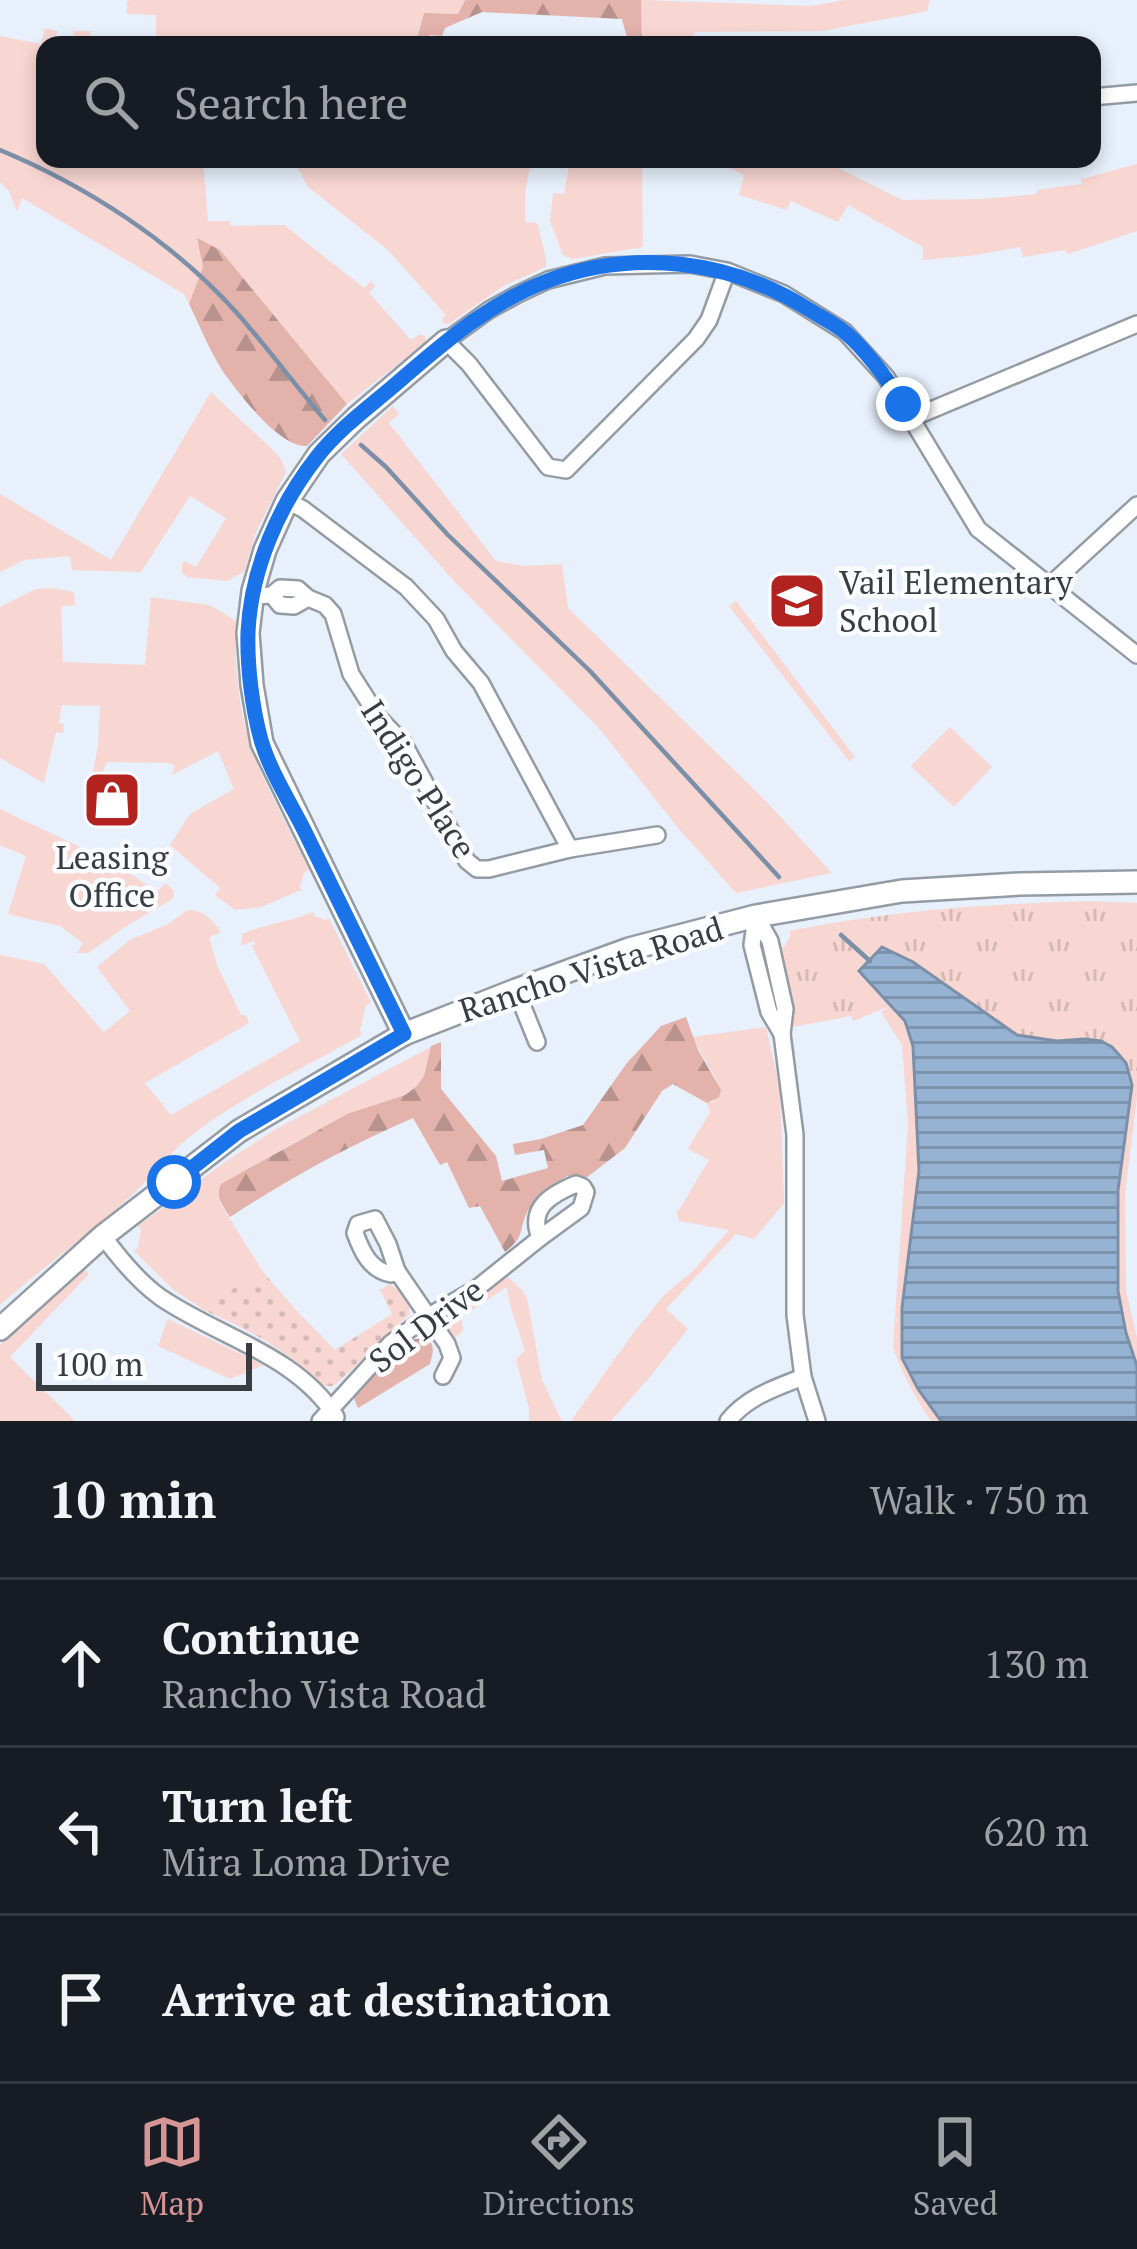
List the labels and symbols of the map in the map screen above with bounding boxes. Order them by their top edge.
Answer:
route end [876,377,930,431]
place label: Vail Elementary School [839,560,1074,641]
school or university icon: Vail Elementary School [766,570,828,632]
street label: Indigo Place [352,691,487,866]
shop icon: Leasing Office [81,769,143,831]
place label: Leasing Office [56,835,169,916]
street label: Rancho Vista Road [454,906,728,1031]
route start [147,1155,201,1209]
street label: Sol Drive [360,1268,492,1382]
scale bar [36,1337,252,1390]

